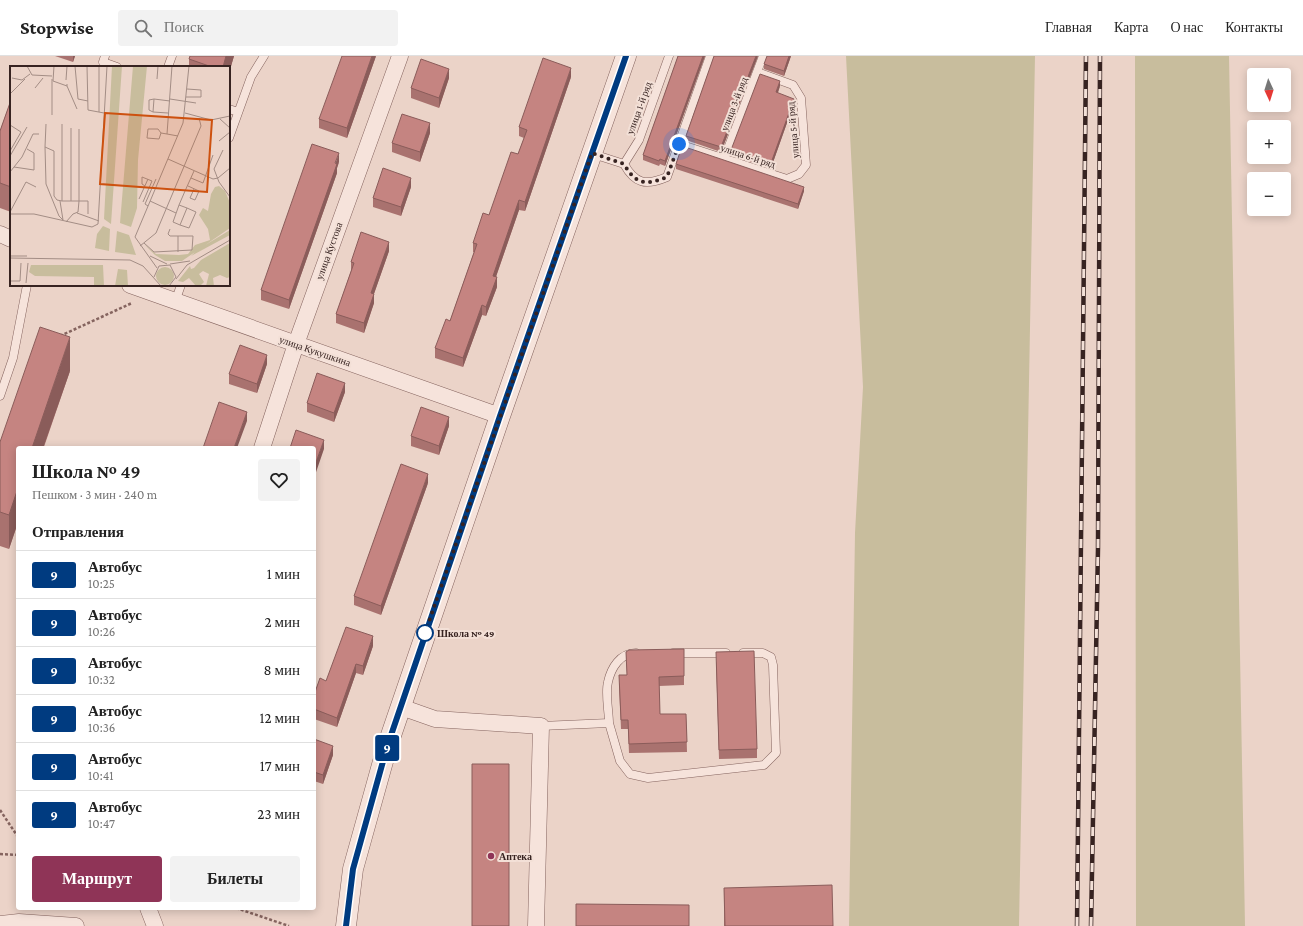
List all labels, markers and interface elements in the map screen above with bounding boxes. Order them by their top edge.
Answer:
search box [118,10,398,46]
text: Stopwise [20,17,94,38]
icon: search [132,17,154,39]
text: Поиск [164,19,204,35]
text: Главная [1045,19,1092,35]
text: Карта [1114,19,1149,35]
text: О нас [1171,19,1203,35]
text: Контакты [1225,19,1283,35]
inset map [10,66,230,286]
north arrow [1247,68,1291,112]
map controls [1247,68,1291,216]
street label: улица 3-й ряд [719,75,749,133]
street label: улица 1-й ряд [624,80,654,136]
street label: улица 5-й ряд [785,101,801,159]
button: + [1247,120,1291,164]
your location [669,134,689,154]
street label: улица 6-й ряд [719,142,777,170]
button: − [1247,172,1291,216]
street label: улица Кустова [314,220,345,281]
street label: улица Кукушкина [278,334,353,369]
button: heart [258,459,300,501]
text: Школа № 49 [32,461,141,482]
text: Пешком · 3 мин · 240 m [32,487,157,502]
text: Отправления [32,524,124,540]
text: Автобус [88,559,142,575]
text: 1 мин [267,566,300,582]
text: 9 [50,567,58,583]
text: 10:25 [88,576,115,591]
text: Автобус [88,607,142,623]
text: 2 мин [264,614,300,630]
text: 9 [50,615,58,631]
text: 10:26 [88,624,115,639]
marker: Школа № 49 [416,624,434,642]
place label: Школа № 49 [437,628,495,639]
text: Автобус [88,655,142,671]
text: 8 мин [264,662,300,678]
text: 9 [50,663,58,679]
text: 10:32 [88,672,115,687]
text: Автобус [88,703,142,719]
text: 12 мин [260,710,300,726]
text: 9 [50,711,58,727]
text: 10:36 [88,720,115,735]
line badge: 9 [374,735,400,761]
text: 9 [383,740,391,756]
text: Автобус [88,751,142,767]
text: 17 мин [260,758,300,774]
text: 9 [50,759,58,775]
text: 10:41 [88,768,114,783]
text: Автобус [88,799,142,815]
text: 23 мин [257,806,300,822]
text: 9 [50,807,58,823]
text: 10:47 [88,816,115,831]
marker: Аптека [486,851,496,861]
place label: Аптека [499,851,532,862]
button: Маршрут [32,856,162,902]
button: Билеты [170,856,300,902]

